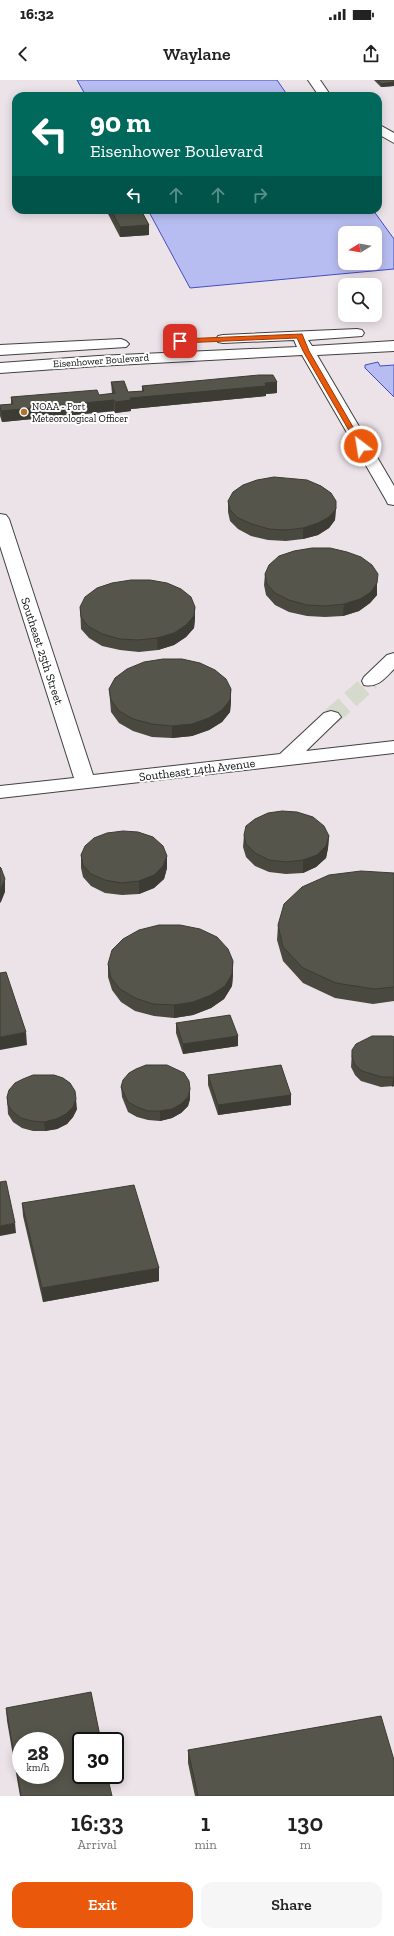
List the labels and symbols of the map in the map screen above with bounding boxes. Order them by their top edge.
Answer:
north arrow [338,226,382,270]
pin [163,324,197,358]
street label: Eisenhower Boulevard [53,352,150,370]
place label: NOAA - Port Meteorological Officer [32,401,128,425]
marker: NOAA - Port Meteorological Officer [19,407,29,417]
position arrow [340,425,382,467]
street label: Southeast 25th Street [18,596,66,707]
street label: Southeast 14th Avenue [138,756,256,784]
speed limit sign: 30 [72,1732,124,1784]

